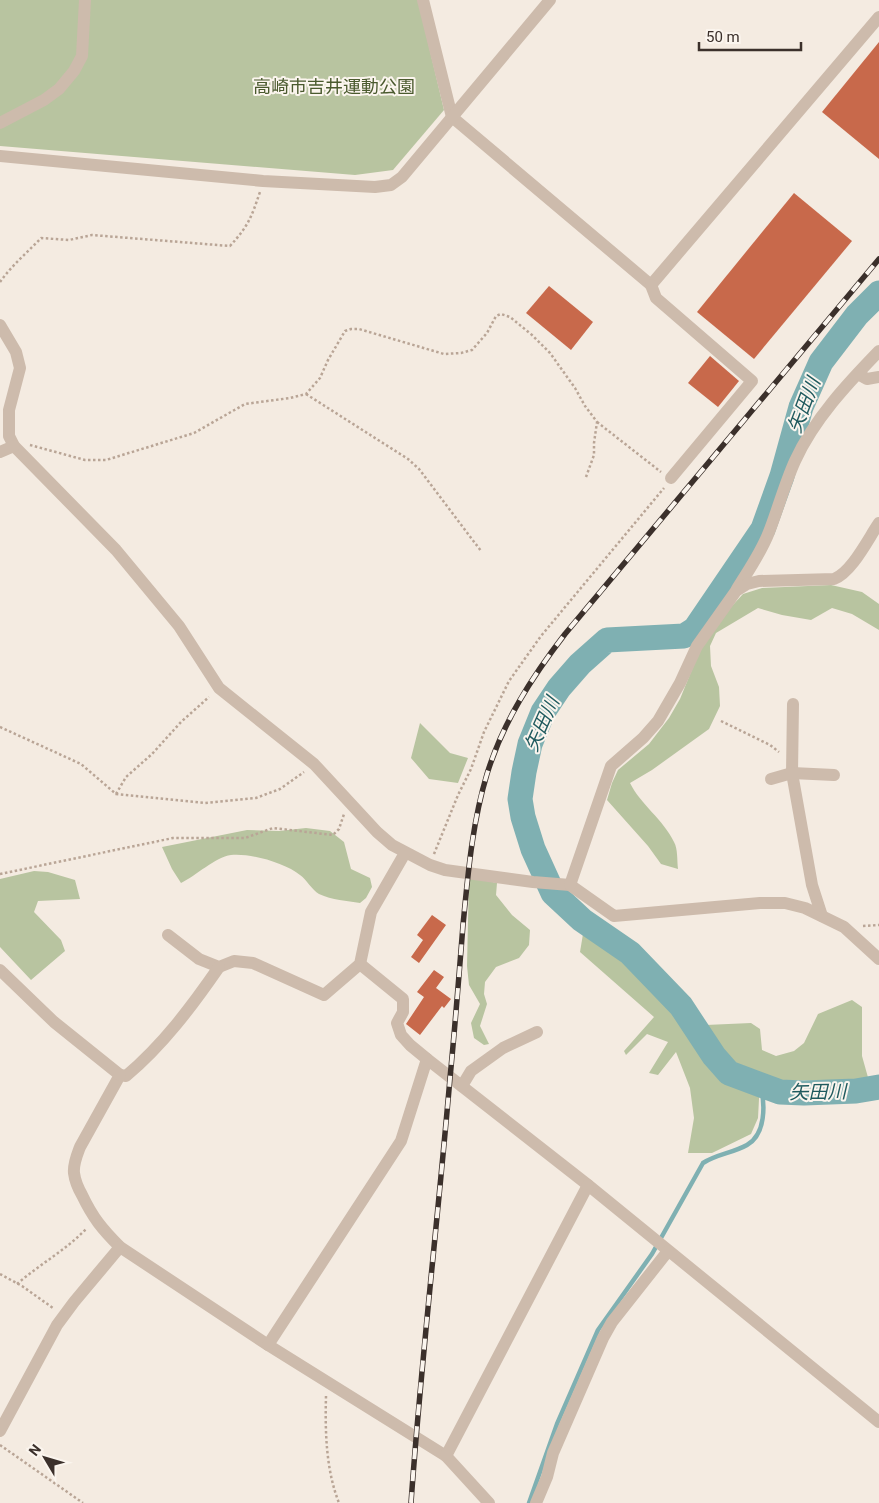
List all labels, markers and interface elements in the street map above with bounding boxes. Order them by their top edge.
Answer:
scale bar [699,20,802,52]
text: 50 m [706,28,740,46]
park label: 高崎市吉井運動公園 [253,76,415,97]
water label: 矢田川 [783,372,826,436]
water label: 矢田川 [520,691,565,755]
water label: 矢田川 [789,1080,849,1104]
north arrow [20,1433,70,1483]
text: N [25,1441,44,1459]

